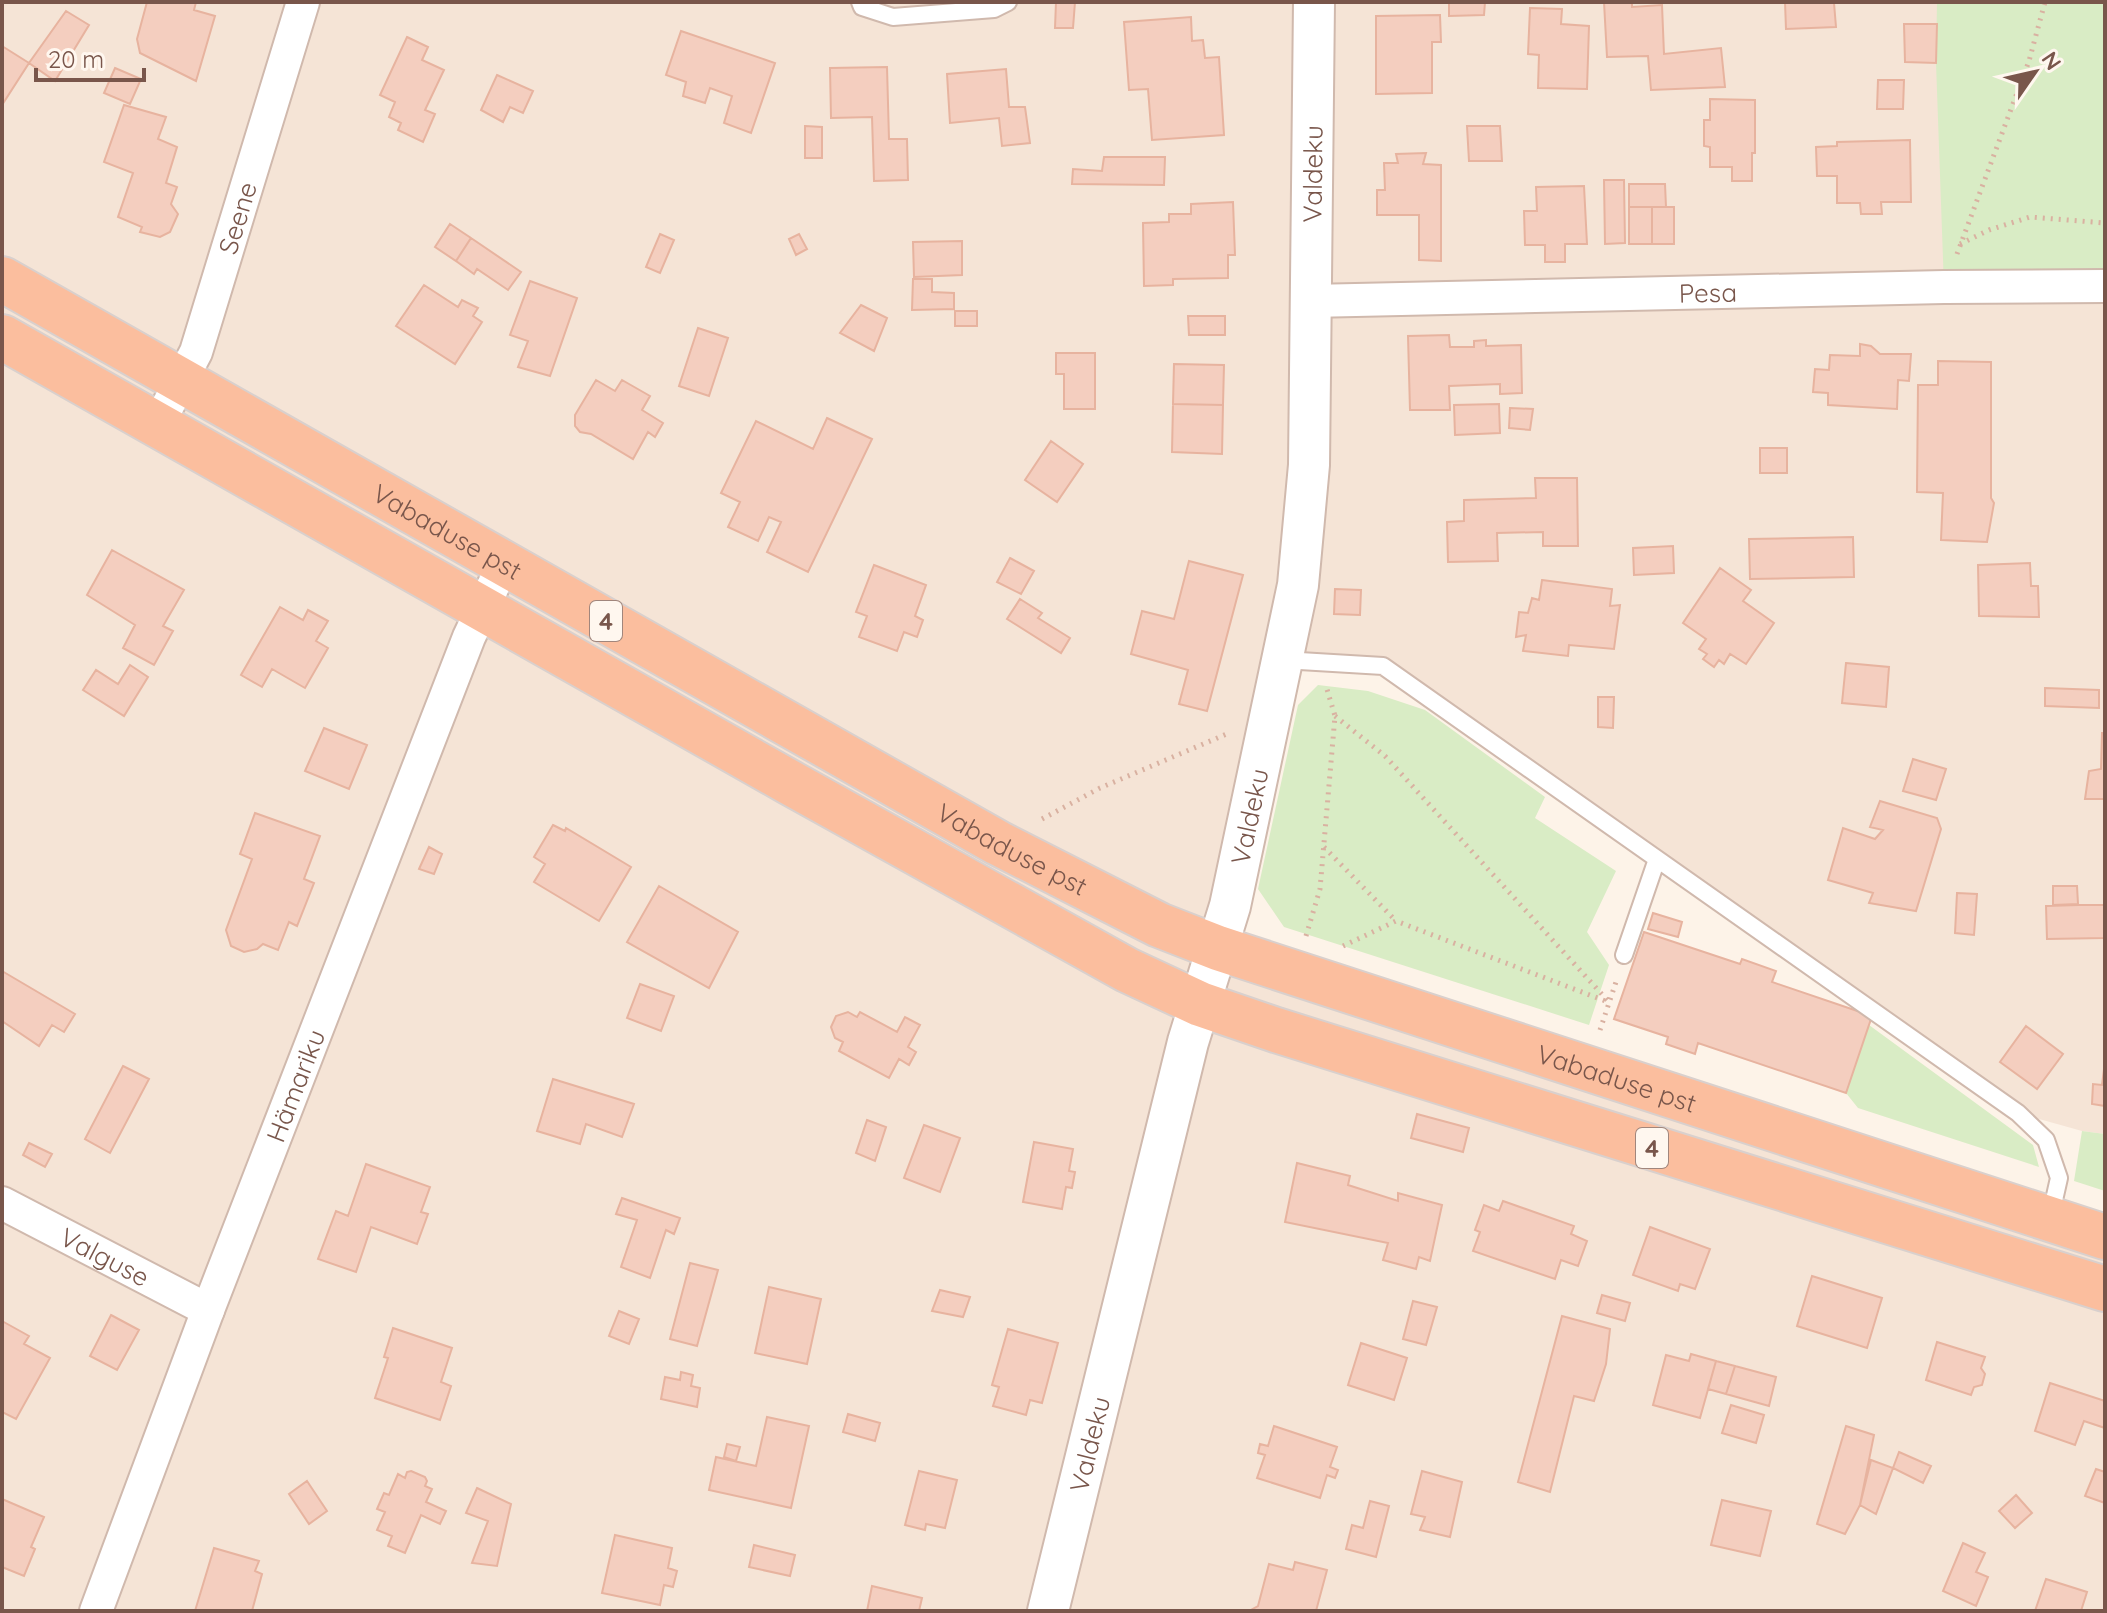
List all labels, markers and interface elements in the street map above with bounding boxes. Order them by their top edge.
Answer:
scale bar [36,32,144,82]
north arrow [1995,32,2075,112]
text: 20 m [48,44,104,74]
text: N [2035,46,2068,75]
street label: Valdeku [1295,125,1329,223]
street label: Seene [210,178,264,258]
street label: Pesa [1678,275,1737,309]
street label: Vabaduse pst [367,476,528,587]
road number: 4 [590,601,622,641]
street label: Valdeku [1223,765,1275,867]
street label: Vabaduse pst [931,795,1093,902]
street label: Hämariku [258,1024,332,1147]
street label: Vabaduse pst [1533,1037,1701,1119]
road number: 4 [1636,1128,1668,1168]
street label: Valguse [55,1220,155,1293]
street label: Valdeku [1061,1393,1117,1495]

